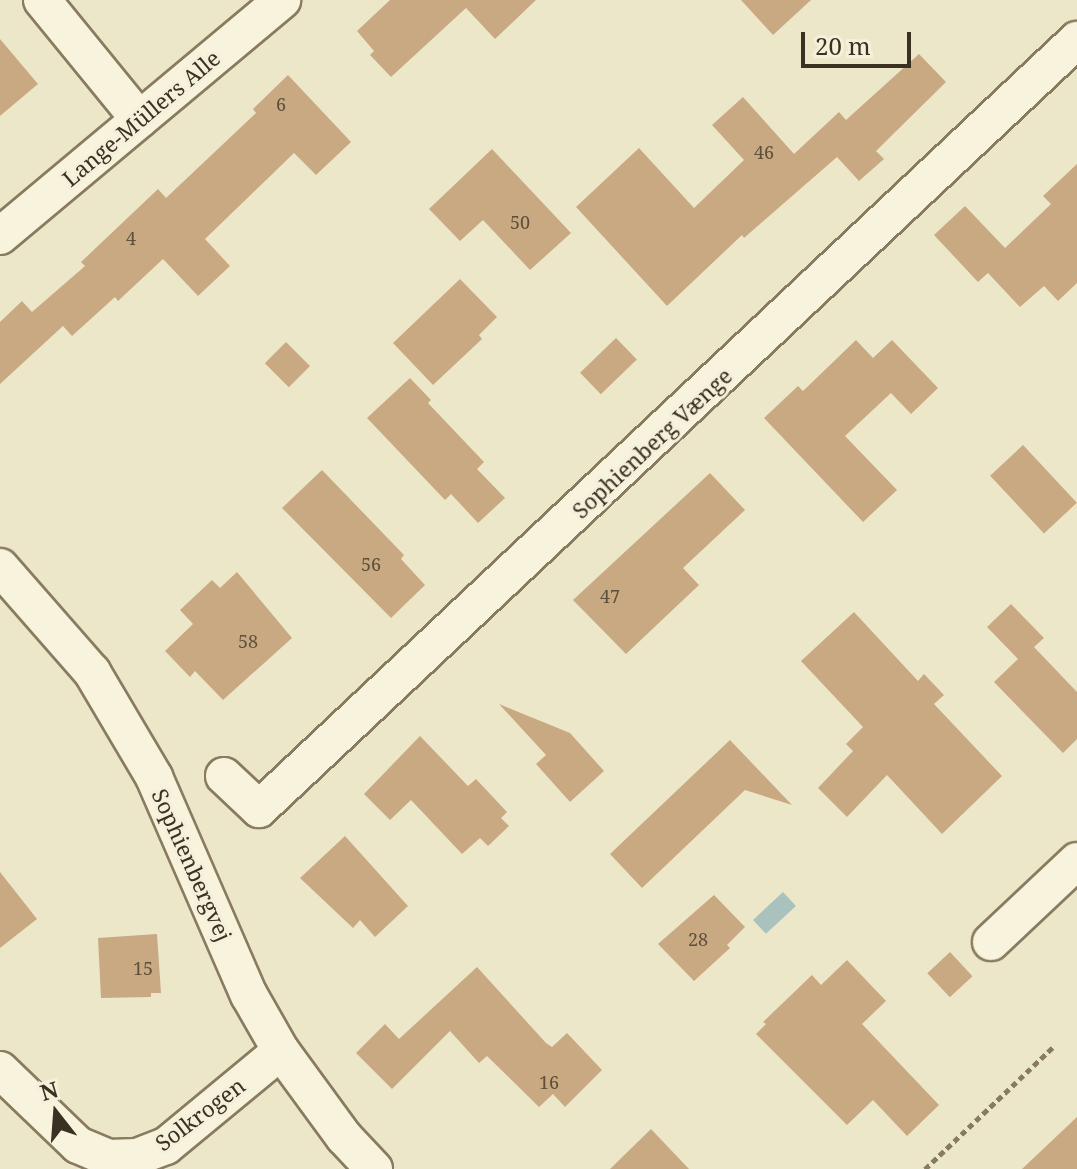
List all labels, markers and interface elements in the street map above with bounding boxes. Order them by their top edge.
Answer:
scale bar [805,16,915,66]
text: 20 m [815,29,871,62]
street label: Lange-Müllers Alle [57,44,225,192]
house number: 6 [276,93,286,115]
house number: 46 [754,141,774,163]
house number: 50 [510,211,530,233]
house number: 4 [126,227,136,249]
street label: Sophienberg Vænge [567,362,737,524]
house number: 56 [361,553,381,575]
house number: 47 [600,585,620,607]
house number: 58 [238,630,258,652]
street label: Sophienbergvej [147,785,237,945]
house number: 28 [688,928,708,950]
house number: 15 [133,957,153,979]
house number: 16 [539,1071,559,1093]
street label: Solkrogen [150,1072,250,1156]
north arrow [16,1073,96,1153]
text: N [36,1073,62,1107]

